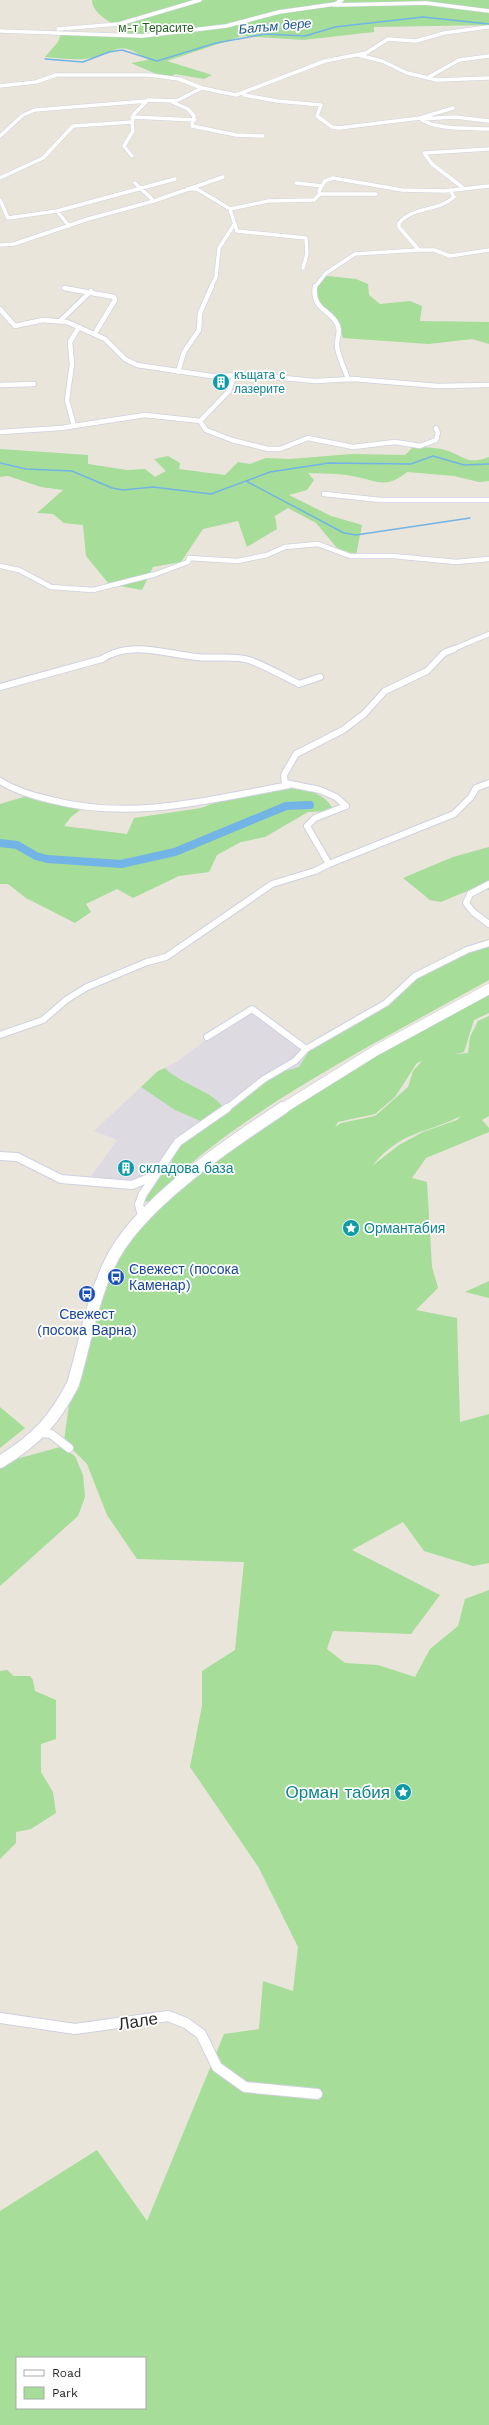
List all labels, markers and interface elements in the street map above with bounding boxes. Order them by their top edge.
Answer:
water label: Балъм дере [238,15,312,37]
park label: м-т Терасите [118,21,194,35]
place label: къщата с лазерите [234,368,285,396]
building icon: къщата с лазерите [211,372,231,392]
building icon: складова база [116,1158,136,1178]
place label: складова база [139,1160,234,1176]
place icon: Ормантабия [341,1218,361,1238]
place label: Ормантабия [364,1220,445,1236]
place label: Свежест (посока Каменар) [129,1261,239,1293]
bus stop icon: Свежест (посока Каменар) [106,1267,126,1287]
bus stop icon: Свежест (посока Варна) [77,1284,97,1304]
place label: Свежест (посока Варна) [37,1306,137,1338]
place label: Орман табия [286,1782,390,1802]
place icon: Орман табия [393,1782,413,1802]
street label: Лале [117,2008,159,2034]
legend [16,2357,146,2409]
text: Road [52,2366,81,2380]
text: Park [52,2386,78,2400]

